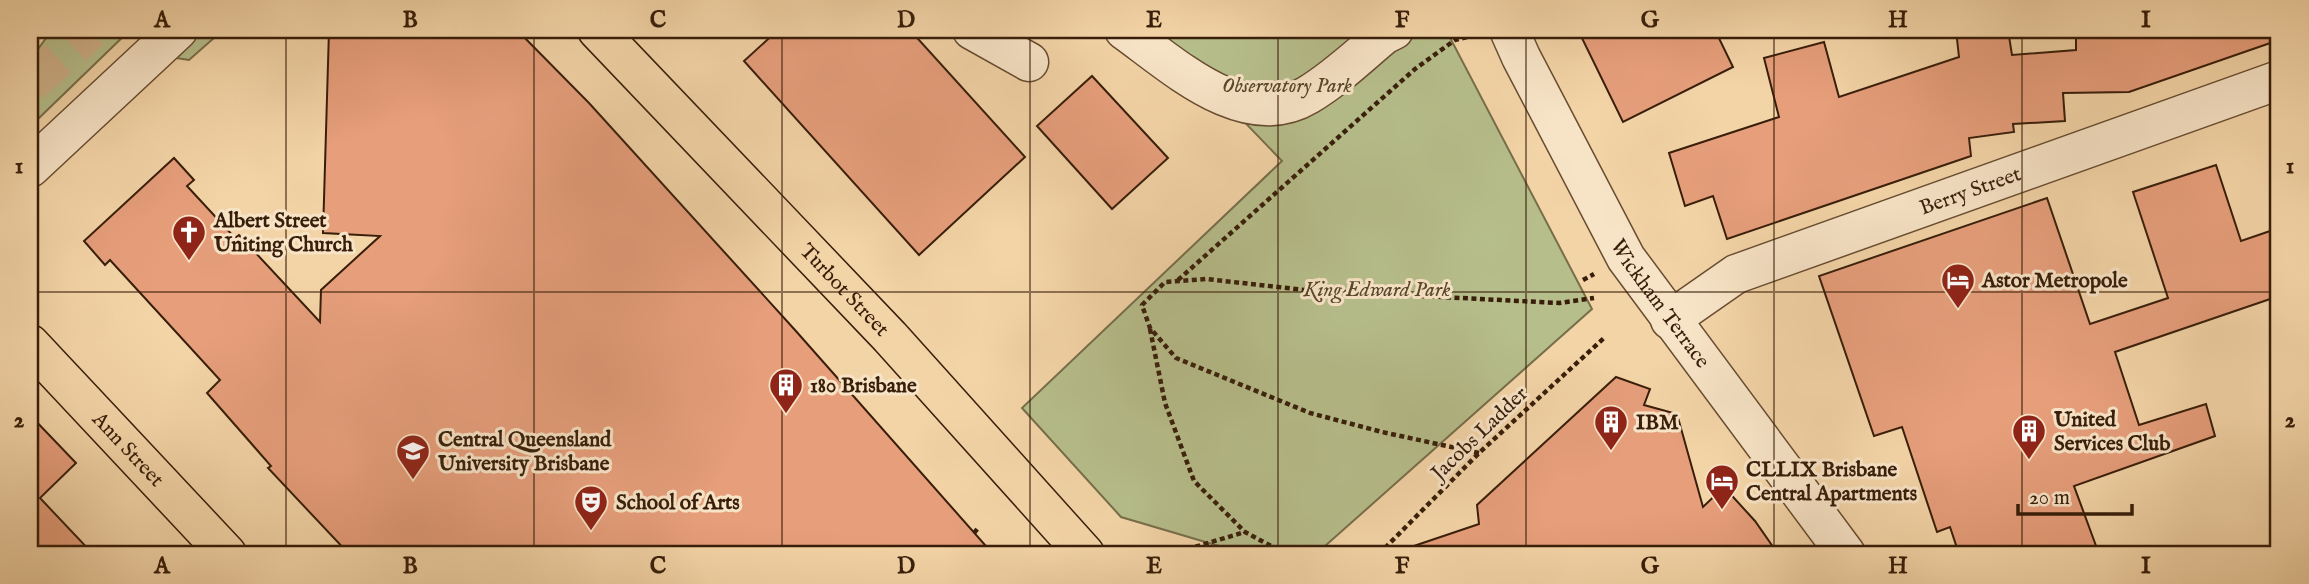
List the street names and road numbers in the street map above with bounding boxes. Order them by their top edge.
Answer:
street label: Berry Street [1916,161,2025,222]
street label: Wickham Terrace [1603,235,1715,374]
street label: Turbot Street [793,238,895,343]
street label: Jacobs Ladder [1424,381,1534,488]
street label: Ann Street [85,406,169,493]

